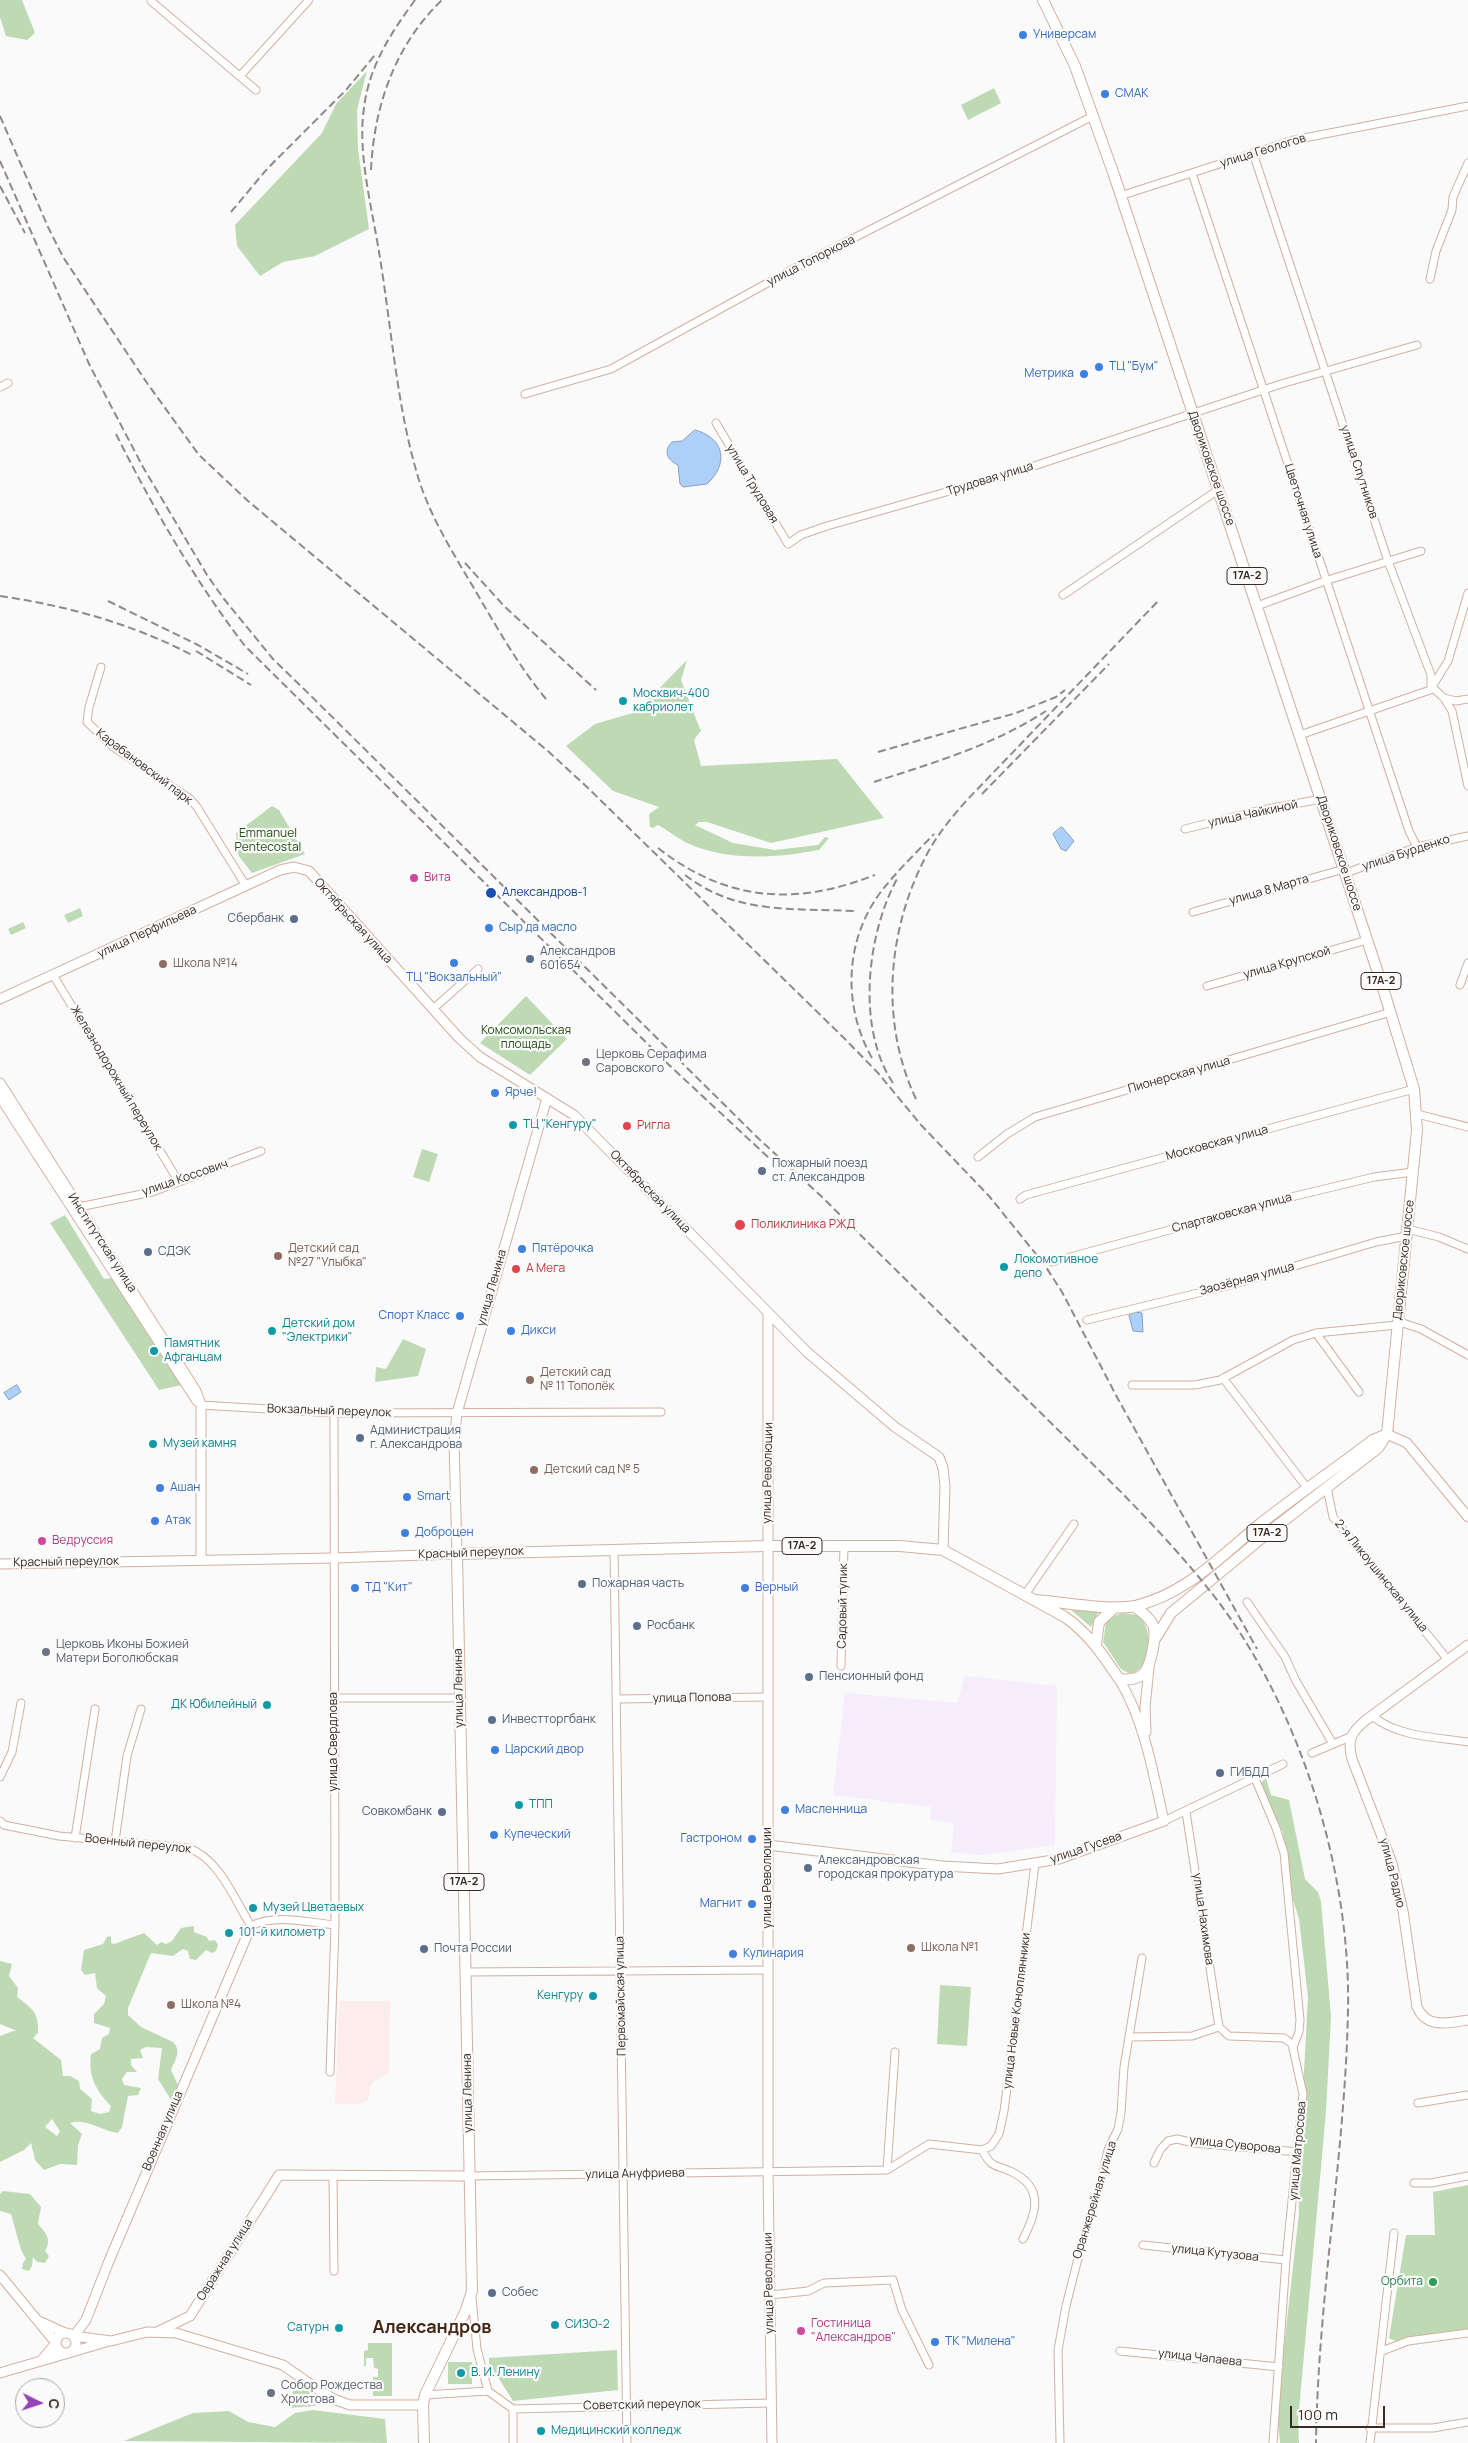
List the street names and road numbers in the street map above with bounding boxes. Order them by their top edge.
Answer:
street label: улица Геологов [1218,131,1308,171]
street label: улица Топоркова [765,233,857,289]
street label: Двориковское шоссе [1185,408,1237,528]
street label: улица Спутников [1337,423,1381,521]
street label: улица Трудовая [723,442,781,526]
street label: Трудовая улица [945,459,1035,499]
street label: Цветочная улица [1281,462,1325,560]
road number: 17А-2 [1227,568,1267,584]
street label: Карабановский парк [93,726,195,808]
street label: Двориковское шоссе [1313,793,1365,913]
street label: улица Чайкиной [1207,797,1299,831]
street label: улица Бурденко [1360,832,1452,874]
street label: улица 8 Марта [1228,872,1310,908]
street label: Октябрьская улица [311,875,395,967]
street label: улица Перфильева [95,903,199,961]
street label: улица Крупской [1242,944,1332,982]
road number: 17А-2 [1361,972,1401,989]
street label: Железнодорожный переулок [67,1003,165,1153]
street label: Пионерская улица [1126,1054,1232,1096]
street label: Московская улица [1164,1122,1270,1164]
street label: Октябрьская улица [607,1148,693,1236]
street label: улица Коссович [140,1157,230,1199]
street label: Спартаковская улица [1171,1190,1293,1236]
street label: Институтская улица [65,1191,139,1295]
street label: Двориковское шоссе [1391,1199,1417,1321]
street label: улица Ленина [474,1248,510,1328]
street label: Заозёрная улица [1198,1259,1296,1299]
street label: Вокзальный переулок [267,1402,391,1420]
street label: улица Революции [760,1422,776,1524]
street label: 2-я Ликоушинская улица [1331,1517,1431,1635]
road number: 17А-2 [1247,1525,1287,1542]
road number: 17А-2 [782,1538,822,1554]
street label: Красный переулок [418,1544,524,1562]
street label: Красный переулок [13,1554,119,1570]
street label: Садовый тупик [835,1563,851,1649]
street label: улица Ленина [451,1648,467,1728]
street label: улица Попова [653,1690,731,1706]
street label: улица Свердлова [327,1692,341,1792]
street label: улица Революции [761,1827,775,1929]
street label: улица Гусева [1048,1829,1124,1867]
street label: Военный переулок [84,1831,192,1857]
street label: улица Радио [1376,1837,1408,1909]
street label: улица Нахимова [1189,1872,1217,1966]
road number: 17А-2 [444,1874,484,1890]
street label: улица Новые Коноплянники [1000,1932,1034,2090]
street label: Первомайская улица [613,1936,629,2056]
street label: улица Ленина [460,2053,476,2133]
street label: Военная улица [140,2089,186,2173]
street label: улица Матросова [1286,2101,1310,2201]
street label: улица Суворова [1188,2133,1282,2157]
street label: Оранжерейная улица [1070,2139,1120,2261]
street label: улица Ануфриева [585,2166,685,2182]
street label: Овражная улица [194,2216,256,2304]
street label: улица Революции [761,2232,777,2334]
street label: улица Кутузова [1171,2241,1259,2265]
street label: улица Чапаева [1157,2346,1243,2370]
street label: Советский переулок [583,2397,701,2413]

